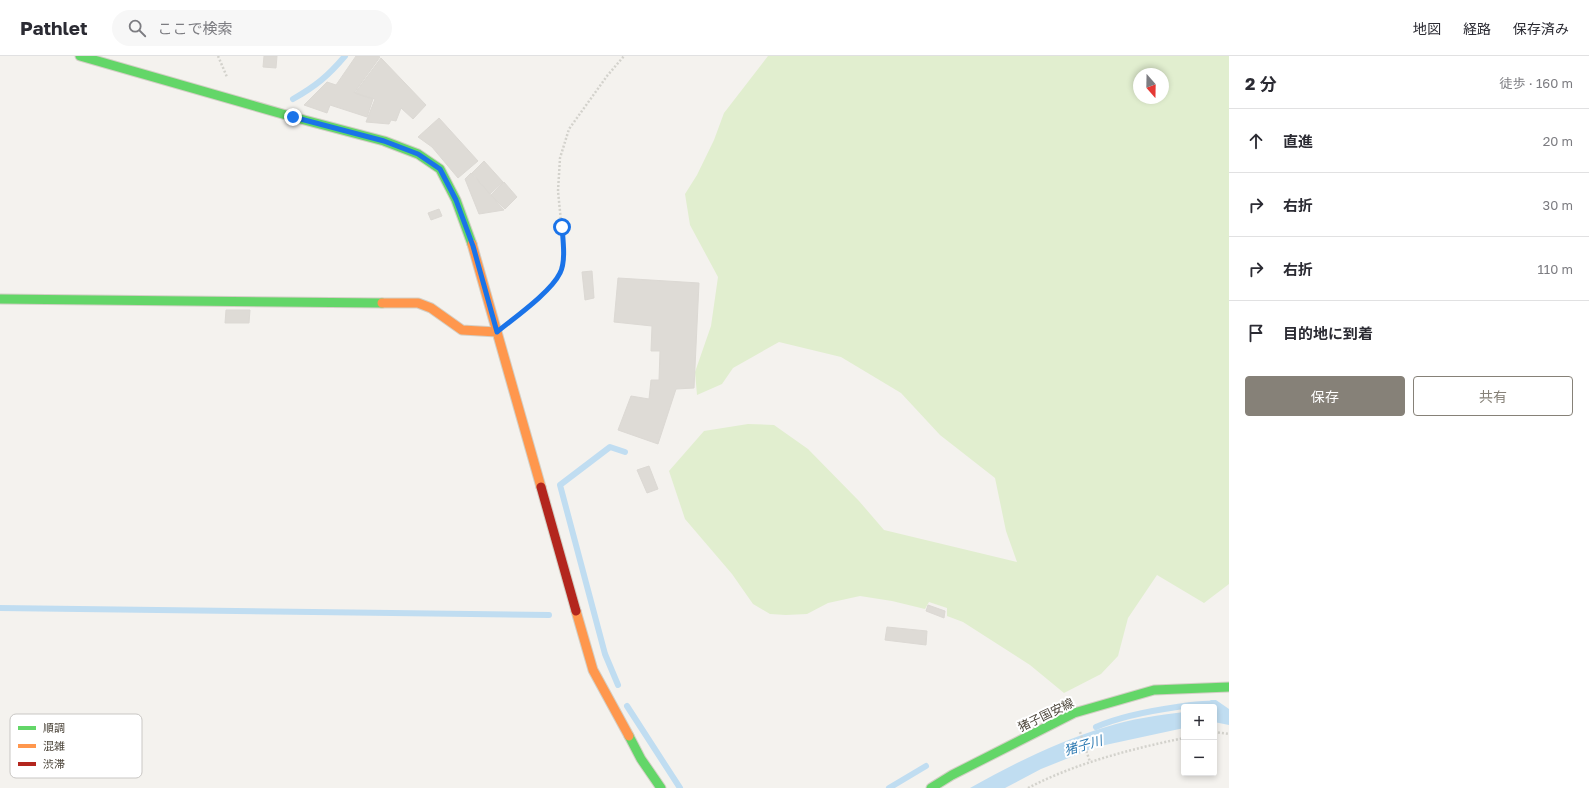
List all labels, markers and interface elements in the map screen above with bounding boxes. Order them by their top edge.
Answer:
search box [112,10,392,46]
text: Pathlet [20,16,88,39]
icon: search [126,17,148,39]
text: ここで検索 [158,19,233,37]
text: 地図 [1413,20,1441,37]
text: 経路 [1463,20,1491,37]
text: 保存済み [1513,20,1569,37]
north arrow [1133,68,1169,104]
text: 2 分 [1245,73,1277,94]
text: 徒歩 · 160 m [1500,75,1573,91]
route end [284,108,302,126]
icon: ahead [1245,130,1267,152]
text: 直進 [1283,132,1313,150]
text: 20 m [1543,133,1573,149]
icon: right [1245,194,1267,216]
text: 右折 [1283,196,1313,214]
text: 30 m [1543,197,1573,213]
route start [553,218,571,236]
icon: right [1245,258,1267,280]
text: 右折 [1283,260,1313,278]
text: 110 m [1538,261,1573,277]
icon: arrive [1245,322,1267,344]
text: 目的地に到着 [1283,324,1373,342]
button: 保存 [1245,376,1405,416]
button: 共有 [1413,376,1573,416]
street label: 猪子国安線 [1016,695,1076,734]
map controls [1181,704,1217,776]
button: + [1181,704,1217,740]
legend [10,714,142,778]
text: 順調 [43,721,65,734]
water label: 猪子川 [1062,731,1106,758]
text: 混雑 [43,739,65,752]
button: − [1181,740,1217,776]
text: 渋滞 [43,757,65,770]

